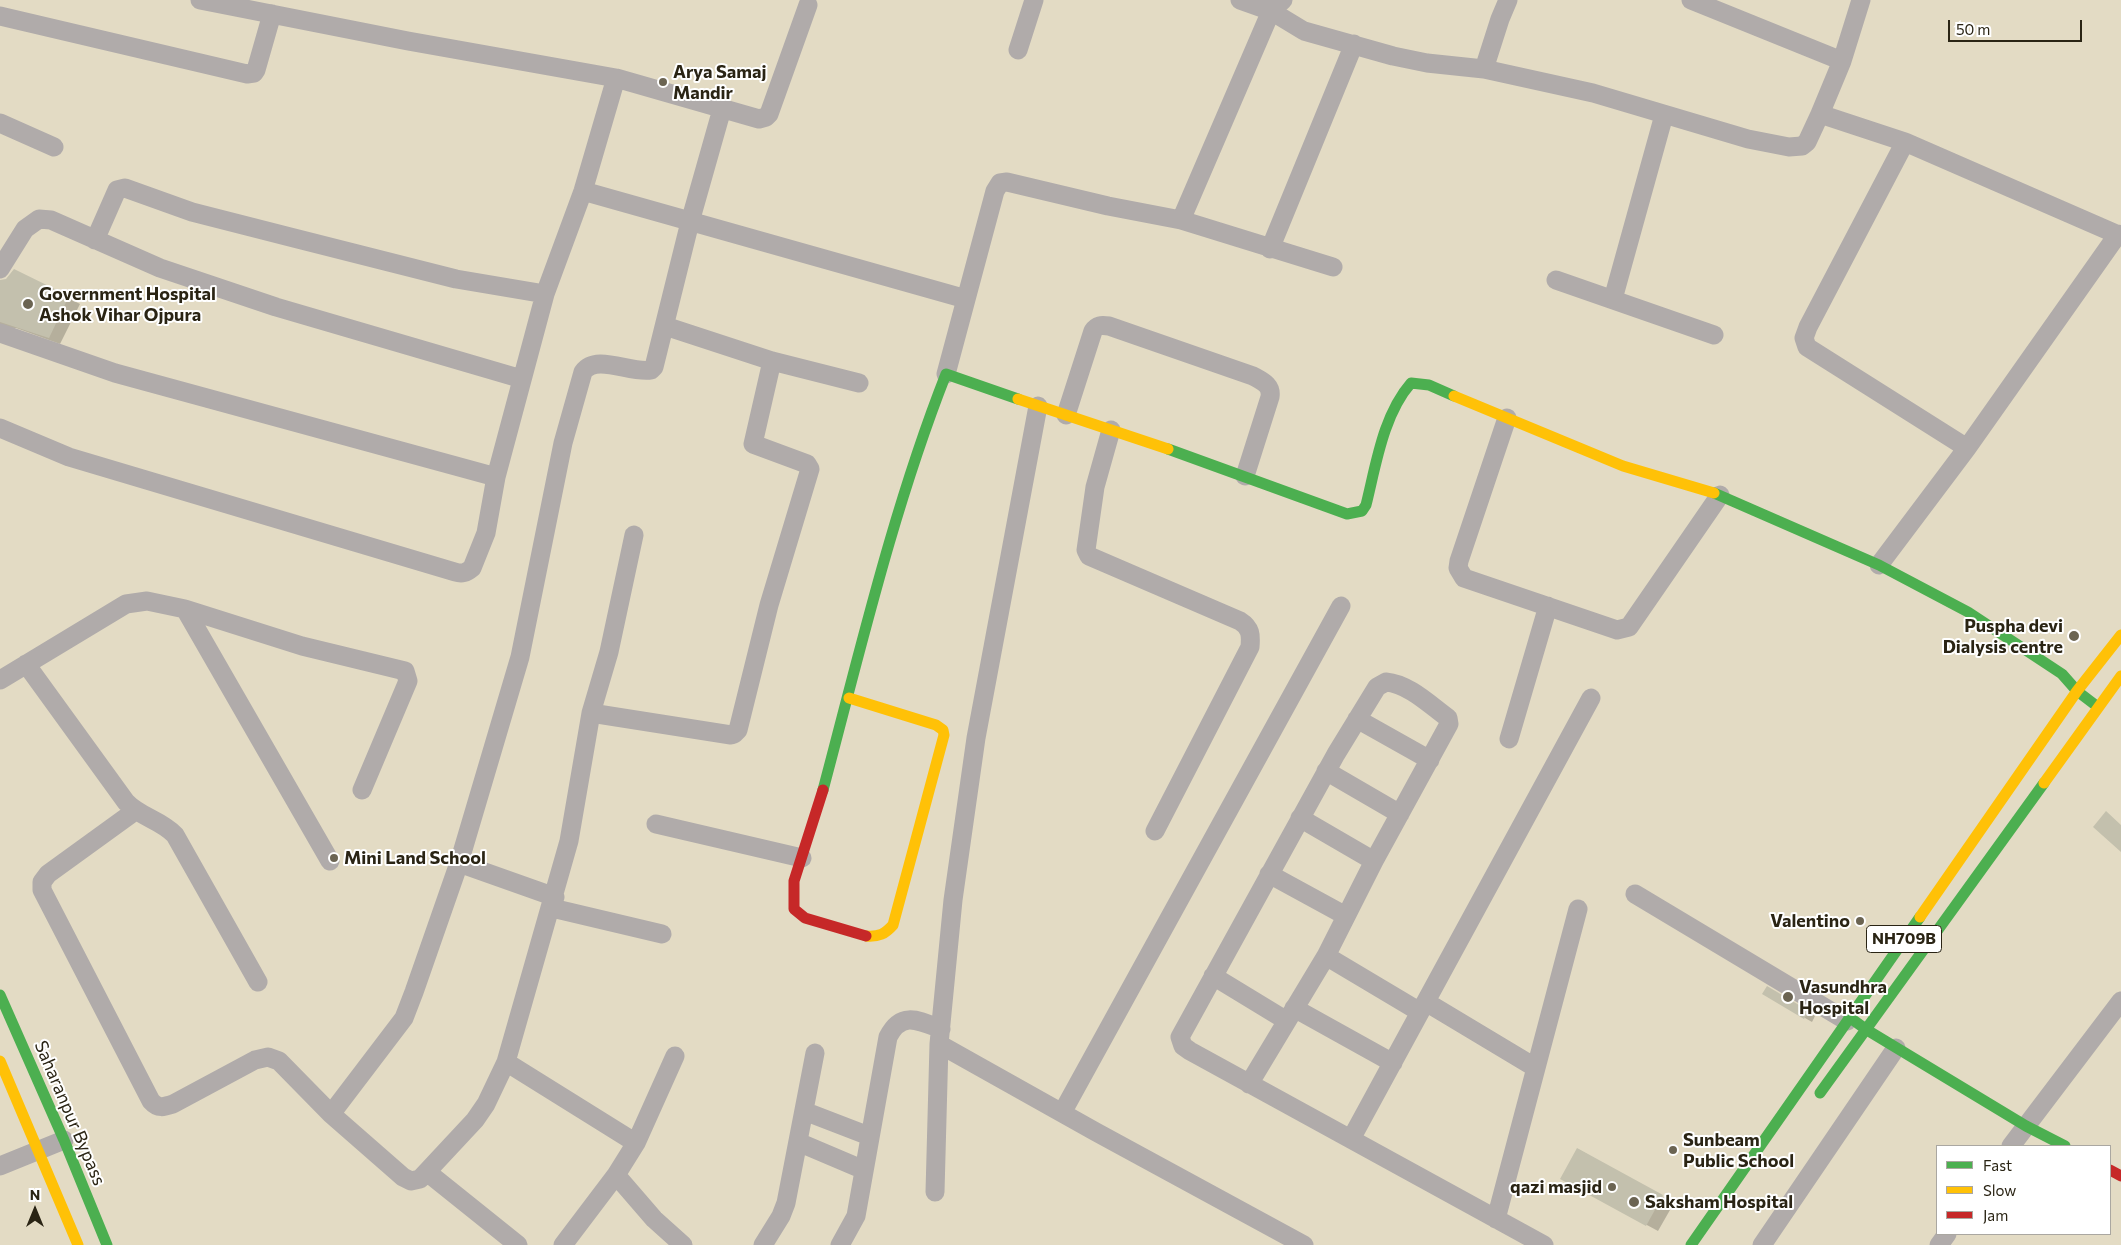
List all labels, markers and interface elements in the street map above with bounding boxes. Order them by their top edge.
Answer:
scale bar [1951,10,2085,42]
text: 50 m [1956,20,1990,38]
place label: Arya Samaj Mandir [673,61,766,104]
marker: Arya Samaj Mandir [657,76,669,88]
place label: Government Hospital Ashok Vihar Ojpura [39,283,216,326]
marker: Government Hospital Ashok Vihar Ojpura [21,297,35,311]
place label: Puspha devi Dialysis centre [1943,615,2063,658]
marker: Puspha devi Dialysis centre [2067,629,2081,643]
place label: Mini Land School [344,847,486,869]
marker: Mini Land School [328,852,340,864]
place label: Valentino [1770,910,1850,932]
marker: Valentino [1854,915,1866,927]
road number: NH709B [1866,926,1942,952]
place label: Vasundhra Hospital [1799,976,1887,1019]
marker: Vasundhra Hospital [1781,990,1795,1004]
street label: Saharanpur Bypass [30,1037,110,1189]
place label: Sunbeam Public School [1683,1129,1794,1172]
marker: Sunbeam Public School [1667,1144,1679,1156]
legend [1936,1145,2111,1235]
text: Fast [1983,1156,2012,1174]
place label: qazi masjid [1510,1176,1602,1198]
marker: qazi masjid [1606,1181,1618,1193]
text: Slow [1983,1181,2016,1199]
north arrow [10,1185,60,1235]
text: N [30,1186,40,1203]
place label: Saksham Hospital [1645,1191,1793,1213]
marker: Saksham Hospital [1627,1195,1641,1209]
text: Jam [1983,1206,2008,1224]

